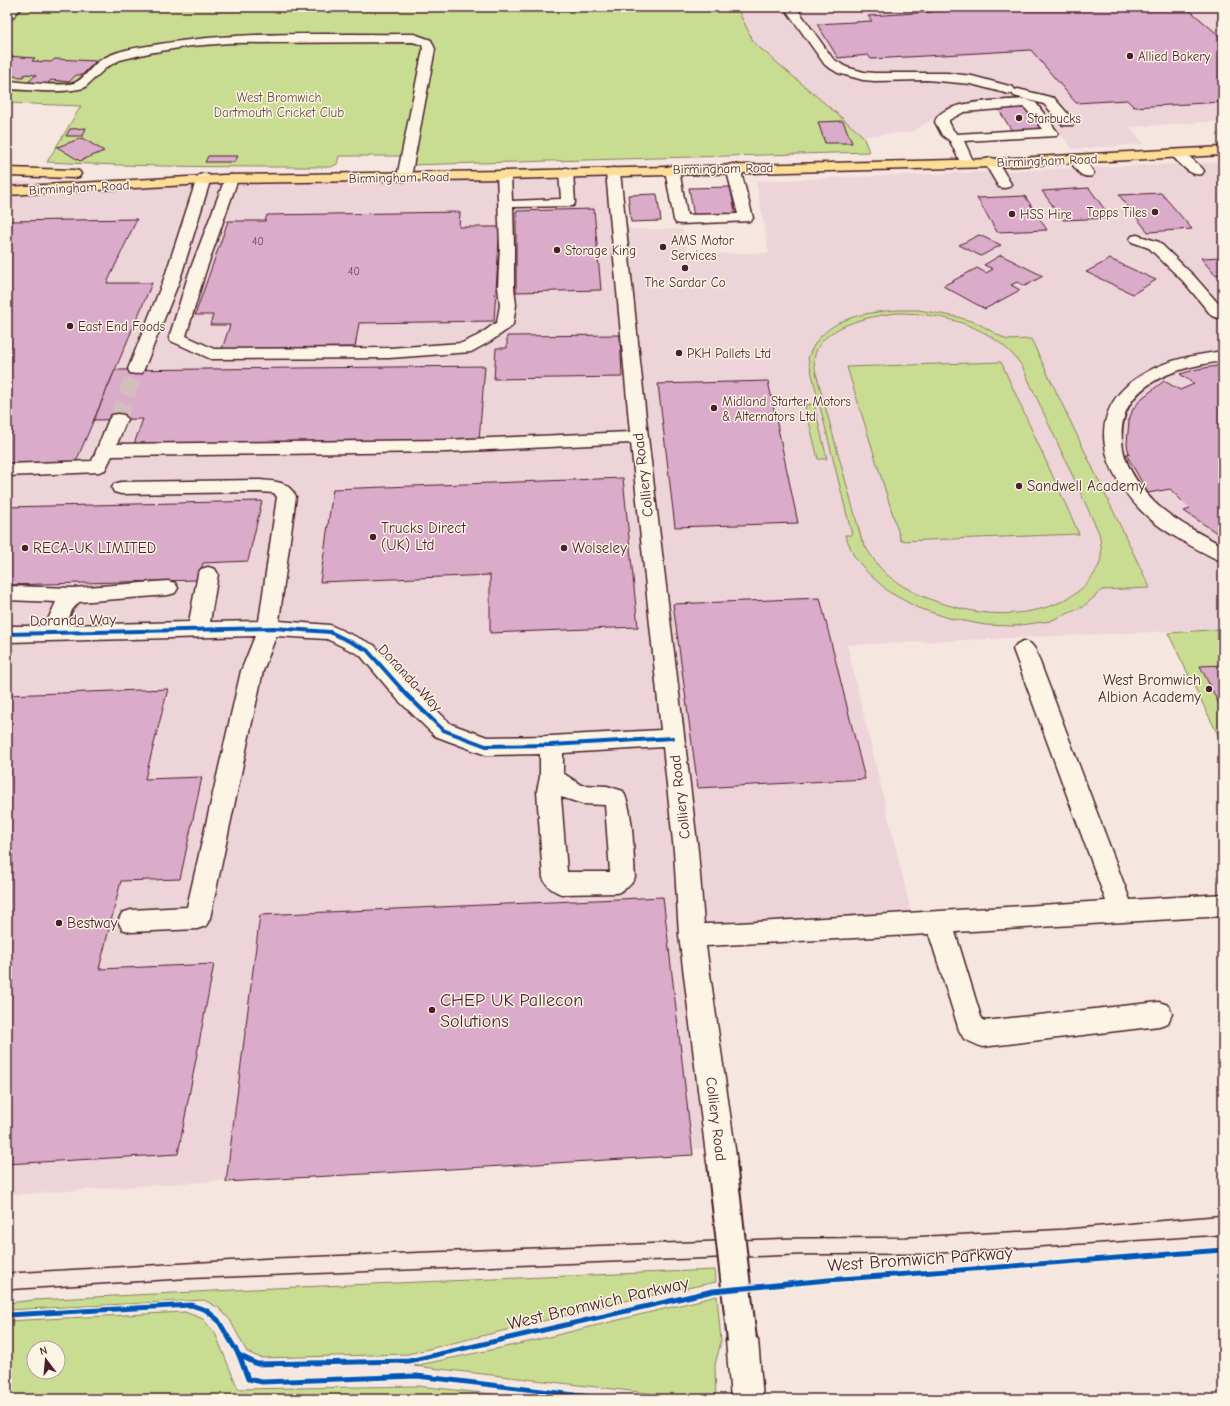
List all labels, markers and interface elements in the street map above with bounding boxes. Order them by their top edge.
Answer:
place label: Allied Bakery [1138,49,1210,64]
marker: Allied Bakery [1125,51,1135,61]
park label: West Bromwich Dartmouth Cricket Club [214,90,344,120]
place label: Starbucks [1027,111,1081,126]
marker: Starbucks [1014,113,1024,123]
street label: Birmingham Road [996,151,1098,170]
street label: Birmingham Road [672,160,774,177]
street label: Birmingham Road [348,169,450,186]
street label: Birmingham Road [28,177,130,198]
place label: Topps Tiles [1087,205,1147,220]
place label: HSS Hire [1020,207,1072,222]
marker: Topps Tiles [1150,207,1160,217]
marker: HSS Hire [1007,209,1017,219]
place label: AMS Motor Services [671,233,735,263]
house number: 40 [252,235,264,248]
marker: AMS Motor Services [658,242,668,252]
place label: Storage King [565,243,636,258]
marker: Storage King [552,245,562,255]
marker: The Sardar Co [680,263,690,273]
house number: 40 [348,265,360,278]
place label: The Sardar Co [644,275,726,290]
place label: East End Foods [78,319,165,334]
marker: East End Foods [65,321,75,331]
place label: PKH Pallets Ltd [687,346,771,361]
marker: PKH Pallets Ltd [674,348,684,358]
place label: Midland Starter Motors & Alternators Ltd [722,394,851,424]
marker: Midland Starter Motors & Alternators Ltd [709,403,719,413]
street label: Colliery Road [629,432,657,518]
place label: Sandwell Academy [1027,477,1146,495]
marker: Sandwell Academy [1014,481,1024,491]
place label: Trucks Direct (UK) Ltd [381,519,466,554]
marker: Trucks Direct (UK) Ltd [368,532,378,542]
place label: RECA-UK LIMITED [33,539,156,557]
place label: Wolseley [572,539,627,557]
marker: RECA-UK LIMITED [20,543,30,553]
marker: Wolseley [559,543,569,553]
street label: Doranda Way [30,610,117,630]
street label: Doranda Way [374,640,446,716]
place label: West Bromwich Albion Academy [1098,671,1201,706]
marker: West Bromwich Albion Academy [1204,684,1214,694]
street label: Colliery Road [666,754,694,840]
place label: Bestway [67,914,118,932]
marker: Bestway [54,918,64,928]
place label: CHEP UK Pallecon Solutions [440,990,583,1032]
marker: CHEP UK Pallecon Solutions [427,1005,437,1015]
street label: Colliery Road [702,1076,730,1162]
street label: West Bromwich Parkway [827,1242,1014,1276]
street label: West Bromwich Parkway [505,1272,692,1335]
north arrow [26,1340,66,1380]
text: N [38,1344,49,1358]

